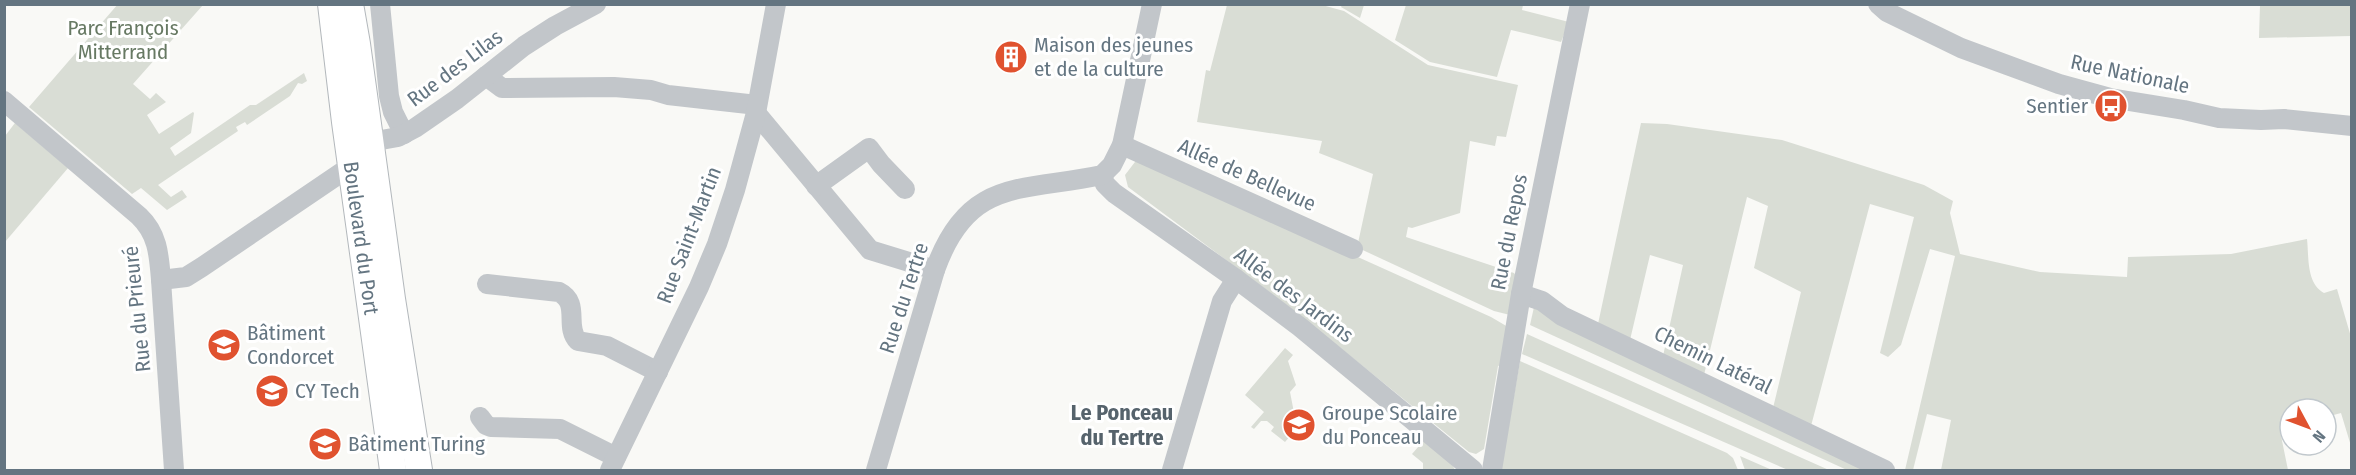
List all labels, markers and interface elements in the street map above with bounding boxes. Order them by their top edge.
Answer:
park label: Parc François Mitterrand [67,15,179,65]
street label: Rue des Lilas [402,24,508,112]
place label: Maison des jeunes et de la culture [1034,32,1193,82]
building icon: Maison des jeunes et de la culture [993,39,1029,75]
street label: Rue Nationale [2068,49,2192,99]
bus stop icon: Sentier [2093,88,2129,124]
place label: Sentier [2026,93,2089,119]
street label: Allée de Bellevue [1174,133,1320,217]
street label: Boulevard du Port [338,160,384,316]
street label: Rue Saint-Martin [651,163,727,307]
street label: Rue du Repos [1485,172,1533,292]
street label: Rue du Tertre [874,239,934,357]
street label: Allée des Jardins [1229,242,1359,348]
street label: Rue du Prieuré [117,245,157,373]
place label: Bâtiment Condorcet [247,320,334,370]
street label: Chemin Latéral [1650,320,1777,400]
school or university icon: Bâtiment Condorcet [206,327,242,363]
school or university icon: CY Tech [254,373,290,409]
place label: CY Tech [295,378,360,404]
north arrow [2278,397,2338,457]
district label: Le Ponceau du Tertre [1071,399,1173,451]
place label: Groupe Scolaire du Ponceau [1322,400,1457,450]
school or university icon: Groupe Scolaire du Ponceau [1281,407,1317,443]
school or university icon: Bâtiment Turing [307,426,343,462]
text: N [2309,427,2329,446]
place label: Bâtiment Turing [348,431,485,457]

